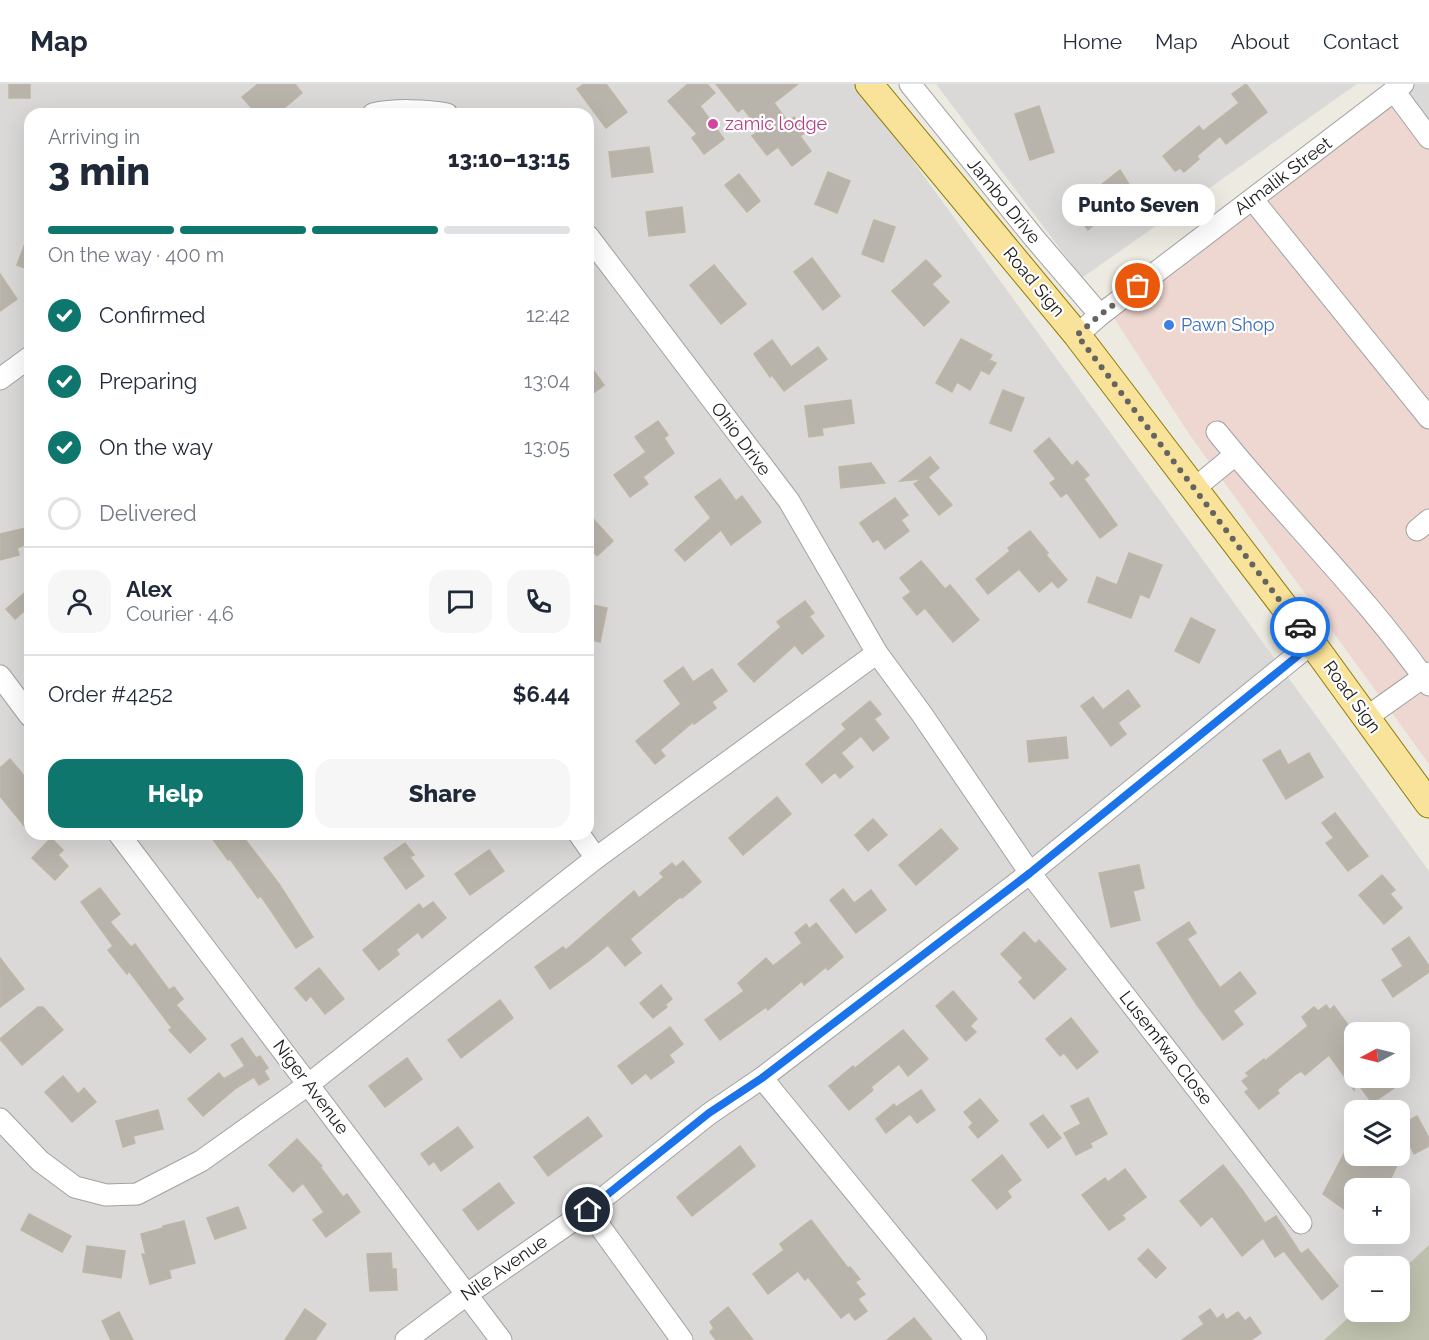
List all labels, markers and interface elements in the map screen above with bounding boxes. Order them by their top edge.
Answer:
text: Map [30,25,88,58]
text: Home [1063,29,1122,54]
text: Map [1155,29,1198,54]
text: About [1231,29,1290,54]
text: Contact [1323,29,1399,54]
place label: zamic lodge [725,113,828,134]
marker: zamic lodge [706,117,720,131]
text: Arriving in [48,125,140,149]
street label: Almalik Street [1230,132,1335,219]
text: 13:10–13:15 [448,146,570,172]
text: 3 min [48,148,150,194]
street label: Jambo Drive [963,154,1046,248]
callout: Punto Seven [1062,184,1214,226]
text: Punto Seven [1078,193,1199,217]
text: On the way · 400 m [48,243,224,267]
street label: Road Sign [999,243,1069,321]
pin [1112,260,1163,311]
icon: bag [1121,269,1154,302]
icon: check [48,299,81,332]
text: Confirmed [99,302,206,328]
text: 12:42 [526,303,570,327]
place label: Pawn Shop [1181,314,1275,335]
marker: Pawn Shop [1162,318,1176,332]
icon: check [48,365,81,398]
text: Preparing [99,368,197,394]
text: 13:04 [524,369,570,393]
street label: Ohio Drive [707,398,776,480]
icon: check [48,431,81,464]
text: On the way [99,434,213,460]
text: 13:05 [524,435,570,459]
text: Delivered [99,500,197,526]
button: person [48,570,111,633]
button: chat [429,570,492,633]
button: phone [507,570,570,633]
text: Alex [126,576,172,602]
courier [1270,597,1330,657]
text: Courier · 4.6 [126,602,234,626]
icon: car [1284,611,1317,644]
street label: Road Sign [1319,656,1386,737]
text: Order #4252 [48,681,173,707]
text: $6.44 [513,681,570,707]
button: Help [48,759,303,828]
button: Share [315,759,570,828]
street label: Lusemfwa Close [1115,987,1218,1109]
north arrow [1344,1022,1410,1088]
map controls [1344,1022,1410,1322]
street label: Niger Avenue [269,1035,354,1138]
button: layers [1344,1100,1410,1166]
button: + [1344,1178,1410,1244]
pin [562,1184,613,1235]
icon: home [571,1193,604,1226]
street label: Nile Avenue [457,1230,551,1305]
button: − [1344,1256,1410,1322]

